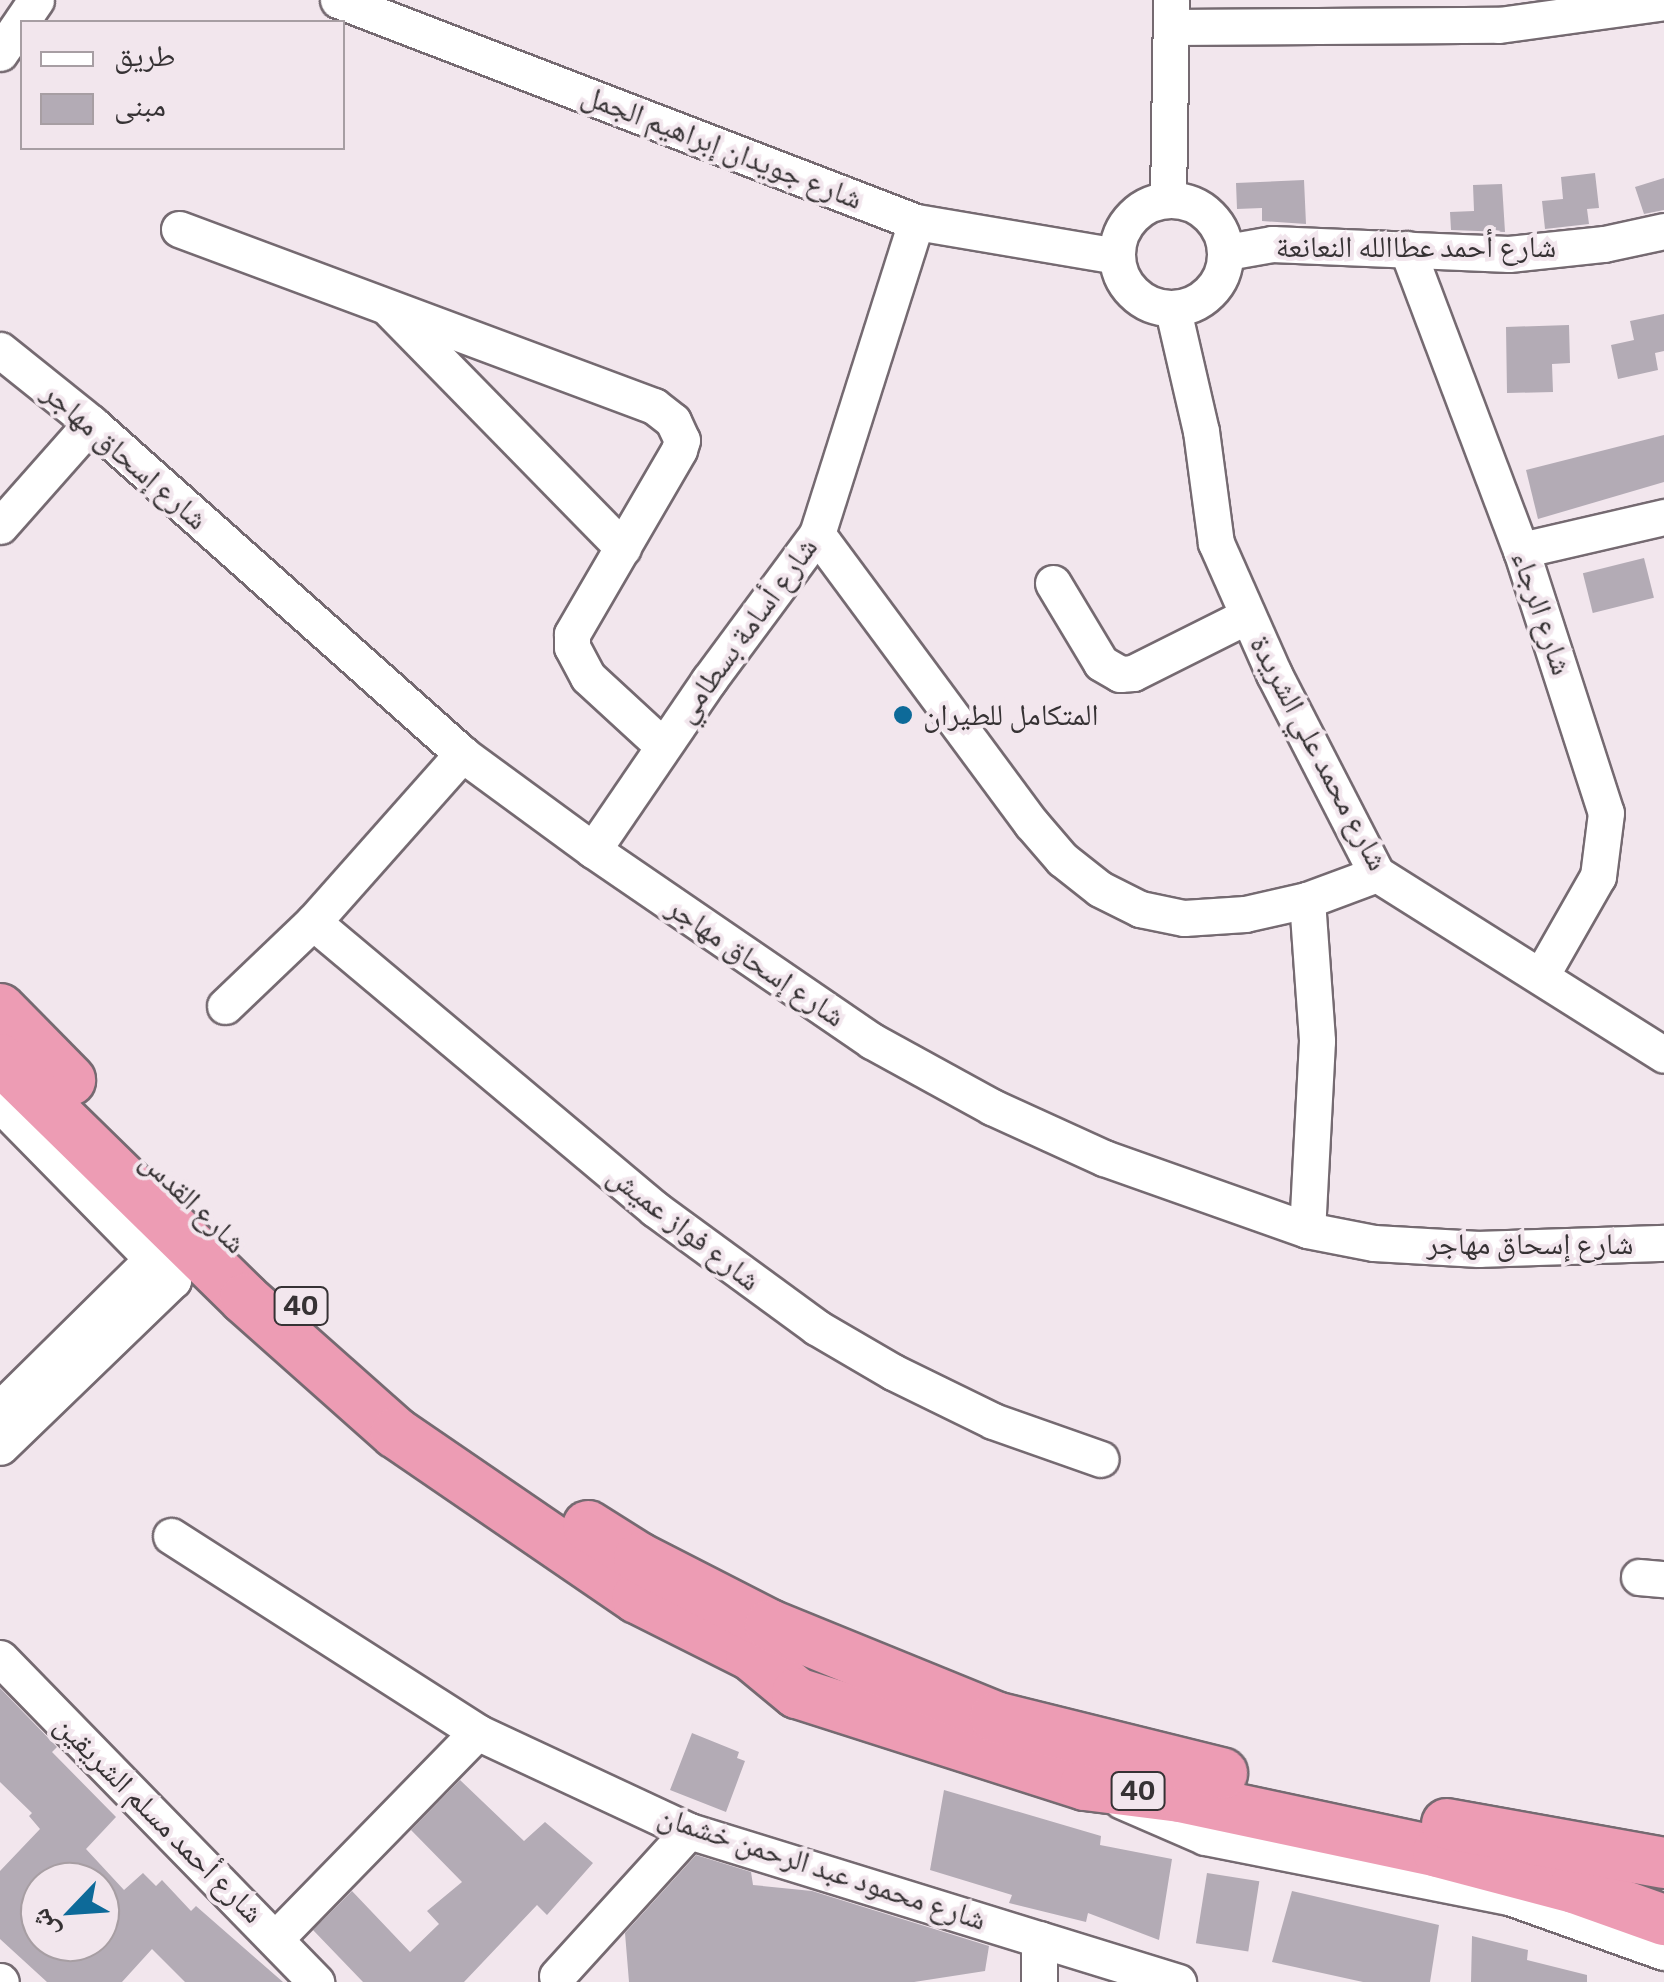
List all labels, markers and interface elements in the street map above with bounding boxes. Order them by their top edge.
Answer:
legend [20,20,345,150]
text: طريق [114,38,175,74]
street label: شارع جويدان إبراهيم الجمل [577,77,867,217]
text: مبنى [114,88,166,124]
street label: شارع أحمد عطاالله النعانعة [1276,229,1556,265]
street label: شارع إسحاق مهاجر [35,375,215,537]
street label: شارع أسامة بسطامي [667,531,825,729]
street label: شارع الرجاء [1504,546,1580,680]
street label: شارع محمد علي الشريدة [1242,629,1396,877]
place label: المتكامل للطيران [923,697,1099,733]
marker: المتكامل للطيران [892,704,914,726]
street label: شارع إسحاق مهاجر [660,889,852,1035]
street label: شارع القدس [133,1143,253,1261]
street label: شارع فواز عميش [601,1157,767,1299]
street label: شارع إسحاق مهاجر [1427,1226,1633,1262]
road number: 40 [274,1283,328,1329]
street label: شارع أحمد مسلم الشريقين [47,1707,271,1931]
road number: 40 [1110,1768,1166,1814]
street label: شارع محمود عبد الرحمن خشمان [653,1798,991,1938]
north arrow [20,1862,120,1962]
text: ش [23,1904,65,1944]

